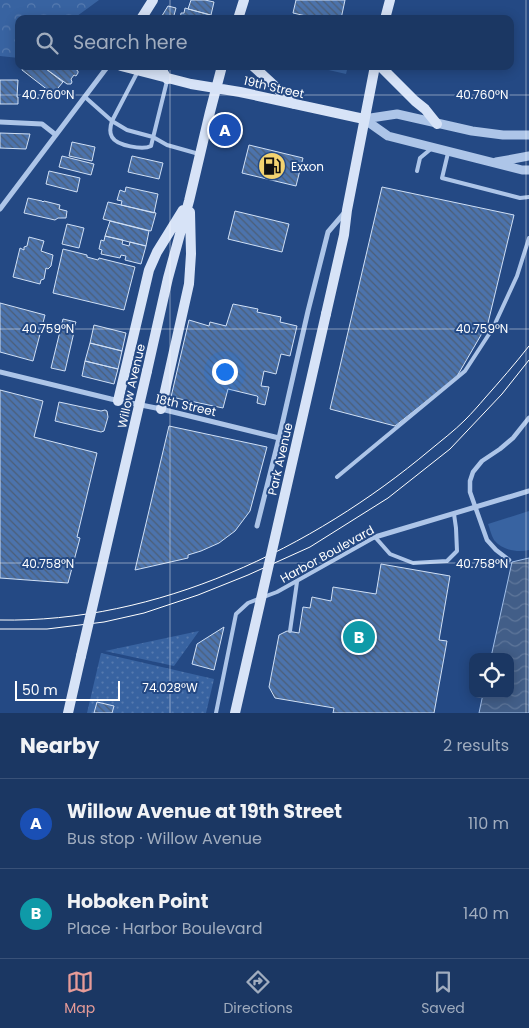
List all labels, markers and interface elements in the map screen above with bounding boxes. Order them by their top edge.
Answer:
search box [15,15,514,70]
icon: search [33,29,61,57]
text: Search here [73,29,187,56]
street label: 19th Street [242,72,306,102]
text: 40.760°N [22,86,74,103]
text: 40.760°N [456,86,508,103]
pin: A [209,111,241,149]
fuel station icon: Exxon [257,151,287,181]
place label: Exxon [291,158,324,175]
text: 40.759°N [22,320,74,337]
text: 40.759°N [456,320,508,337]
street label: Willow Avenue [113,342,149,430]
your location [212,359,238,385]
street label: 18th Street [154,390,218,420]
street label: Park Avenue [263,421,297,497]
street label: Harbor Boulevard [277,521,377,587]
text: 40.758°N [22,555,74,572]
text: 40.758°N [456,555,508,572]
pin: B [343,618,375,656]
map controls [469,653,514,698]
button: locate [469,653,514,698]
scale bar [15,678,120,701]
text: 74.028°W [142,679,198,696]
text: 50 m [22,680,58,700]
text: Nearby [20,731,100,760]
text: 2 results [443,734,509,757]
text: Willow Avenue at 19th Street [67,798,342,825]
text: A [30,812,42,835]
text: 110 m [468,812,509,835]
text: Bus stop · Willow Avenue [67,827,262,850]
text: Hoboken Point [67,888,208,915]
text: B [31,902,41,925]
text: 140 m [463,902,509,925]
text: Place · Harbor Boulevard [67,917,262,940]
tab: Map [64,968,95,1019]
tab: Directions [223,968,293,1019]
tab: Saved [421,968,465,1019]

